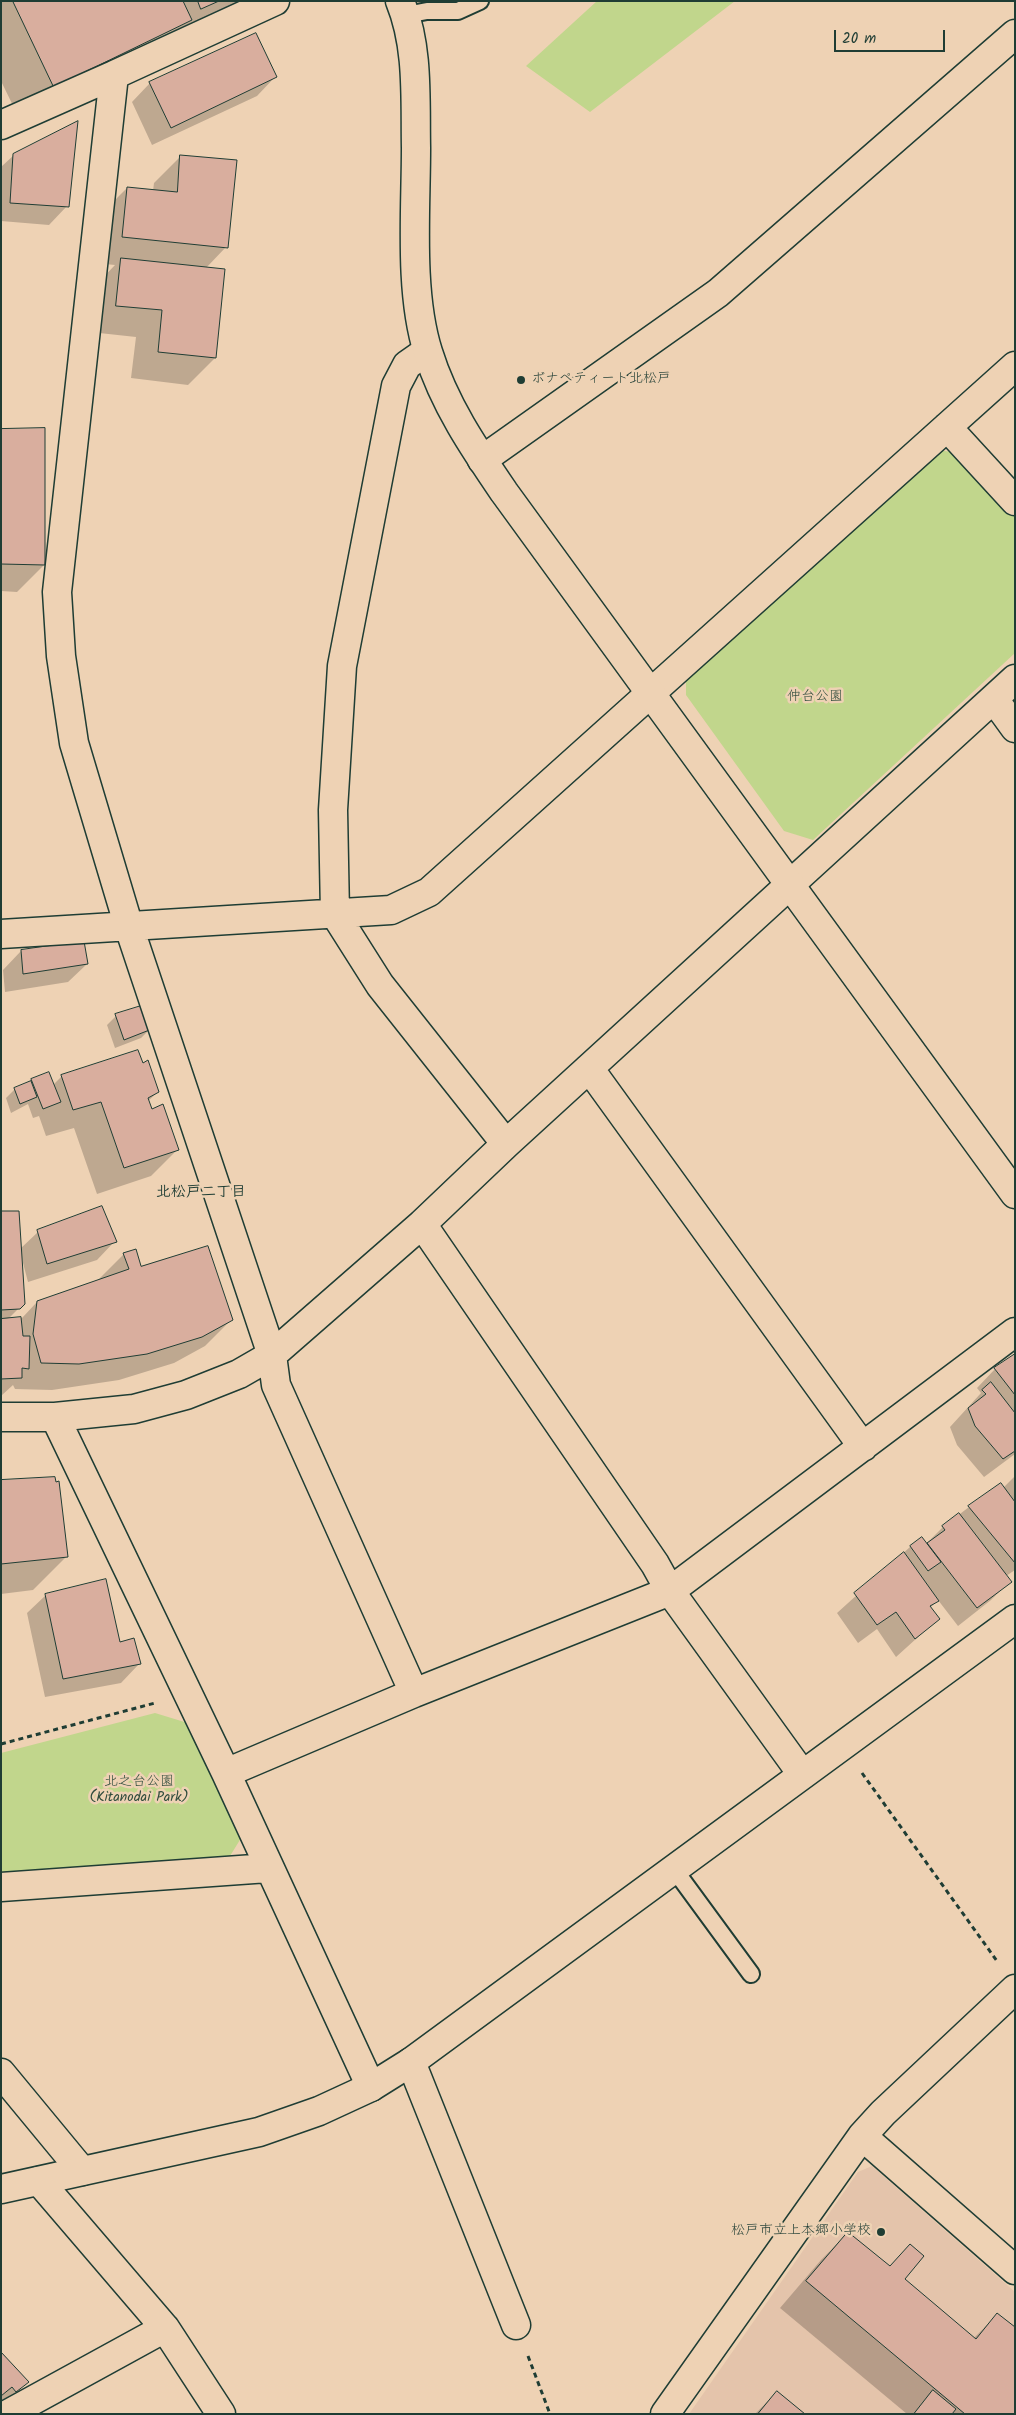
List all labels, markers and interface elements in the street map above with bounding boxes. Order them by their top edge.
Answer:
scale bar [836,20,947,52]
text: 20 m [842,27,876,51]
place label: ボナペティート北松戸 [531,372,671,388]
marker: ボナペティート北松戸 [515,374,527,386]
park label: 仲台公園 [787,690,843,706]
district label: 北松戸二丁目 [156,1184,246,1202]
park label: 北之台公園 (Kitanodai Park) [89,1775,189,1808]
place label: 松戸市立上本郷小学校 [731,2224,871,2240]
marker: 松戸市立上本郷小学校 [875,2226,887,2238]

